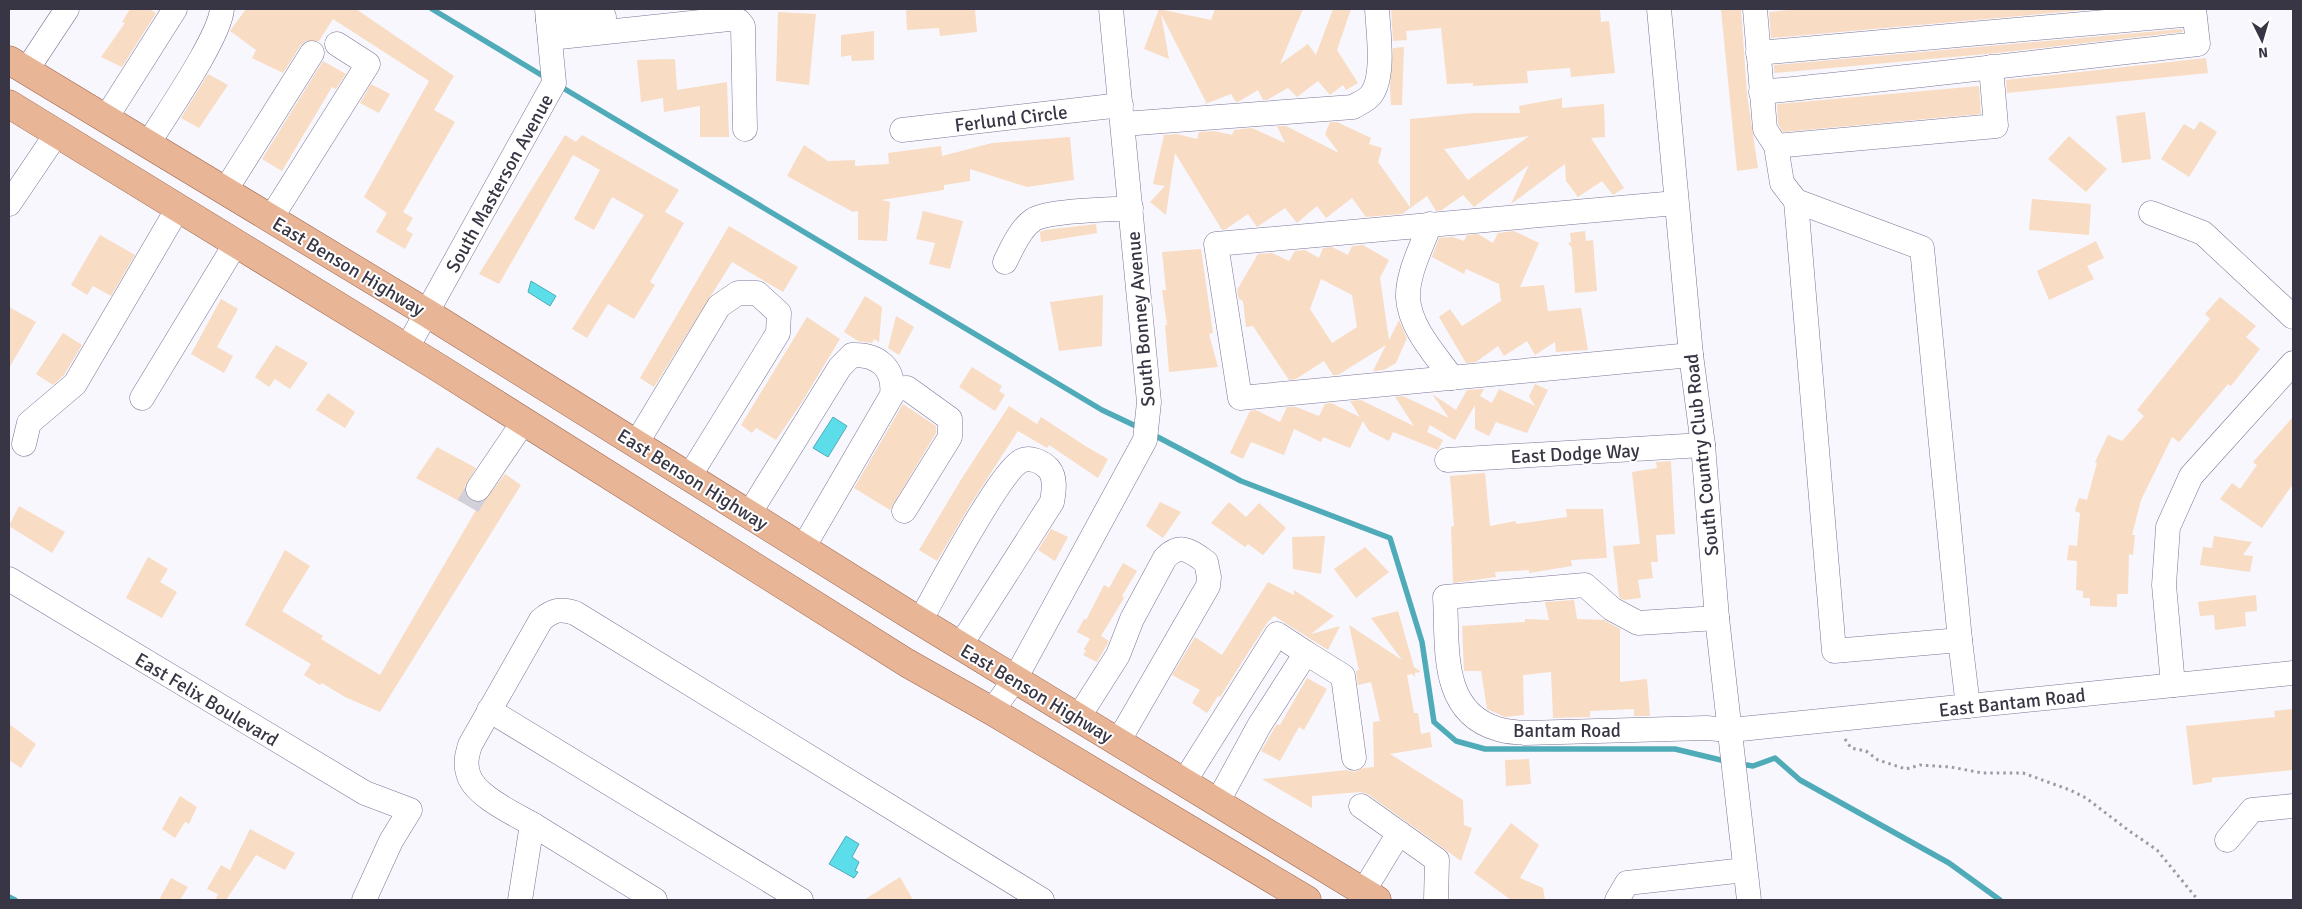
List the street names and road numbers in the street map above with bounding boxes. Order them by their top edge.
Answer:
street label: South Masterson Avenue [441,90,559,277]
street label: Ferlund Circle [953,100,1069,138]
street label: East Benson Highway [268,212,429,322]
street label: South Bonney Avenue [1121,230,1161,408]
street label: South Country Club Road [1679,353,1725,557]
street label: East Benson Highway [613,424,772,536]
street label: East Dodge Way [1510,439,1640,469]
street label: East Benson Highway [956,639,1117,749]
street label: East Felix Boulevard [130,648,283,752]
street label: East Bantam Road [1938,683,2087,723]
street label: Bantam Road [1513,719,1621,743]

